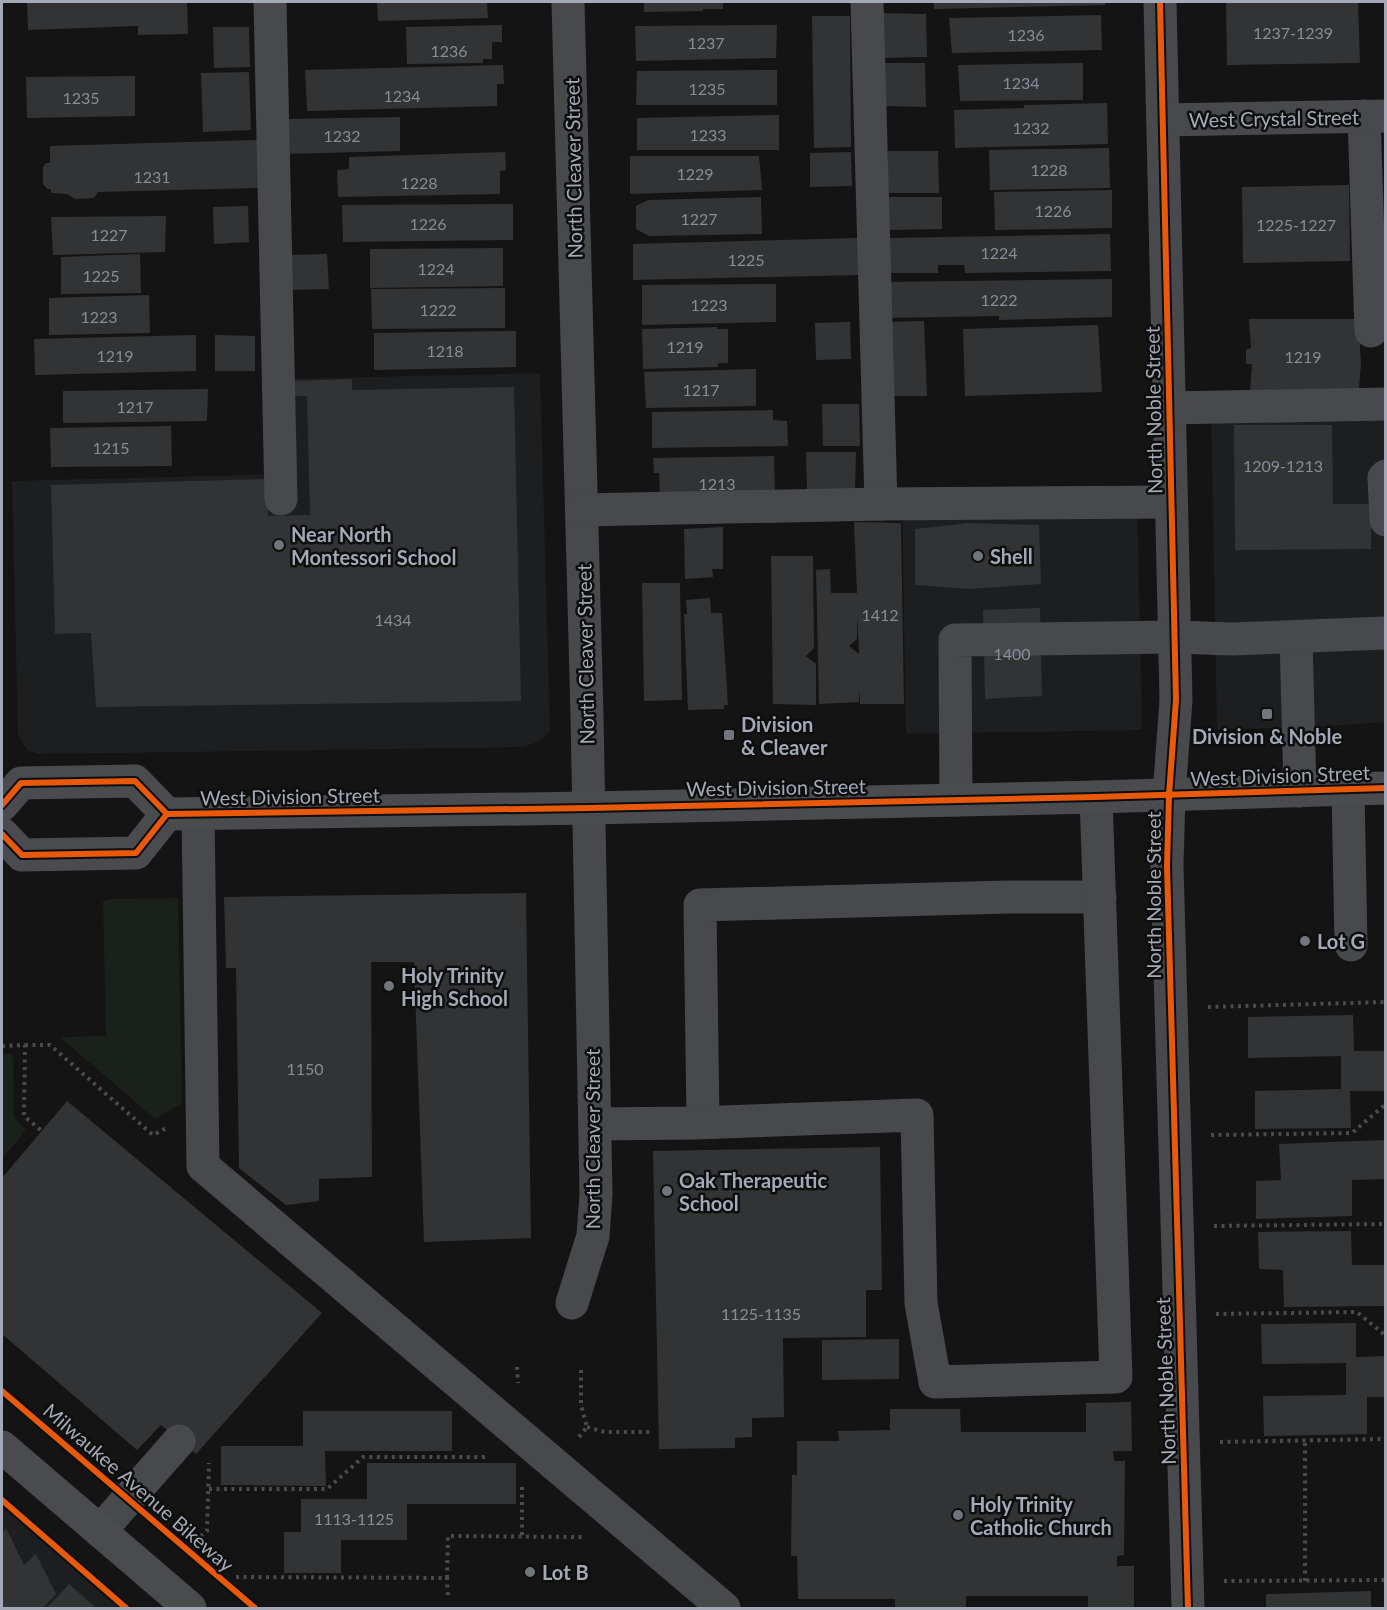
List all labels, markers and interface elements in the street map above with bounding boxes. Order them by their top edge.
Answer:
house number: 1237-1239 [1253,23,1333,42]
house number: 1236 [1007,25,1045,44]
house number: 1237 [687,33,725,52]
house number: 1236 [430,41,468,60]
house number: 1234 [1002,73,1040,92]
street label: North Cleaver Street [559,77,587,259]
house number: 1235 [688,79,726,98]
house number: 1234 [383,86,421,105]
house number: 1235 [62,88,100,107]
street label: West Crystal Street [1189,105,1359,131]
house number: 1232 [1012,118,1050,137]
house number: 1233 [689,125,727,144]
house number: 1232 [323,126,361,145]
house number: 1228 [1030,160,1068,179]
house number: 1229 [676,164,714,183]
house number: 1231 [133,167,171,186]
house number: 1228 [400,173,438,192]
house number: 1226 [1034,201,1072,220]
house number: 1227 [680,209,718,228]
house number: 1226 [409,214,447,233]
house number: 1225-1227 [1256,215,1336,234]
house number: 1227 [90,225,128,244]
house number: 1224 [980,243,1018,262]
house number: 1225 [727,250,765,269]
house number: 1224 [417,259,455,278]
house number: 1225 [82,266,120,285]
house number: 1222 [980,290,1018,309]
house number: 1223 [690,295,728,314]
house number: 1222 [419,300,457,319]
house number: 1223 [80,307,118,326]
street label: North Noble Street [1140,326,1166,494]
house number: 1219 [666,337,704,356]
house number: 1218 [426,341,464,360]
house number: 1219 [96,346,134,365]
house number: 1219 [1284,347,1322,366]
house number: 1217 [682,380,720,399]
house number: 1217 [116,397,154,416]
house number: 1215 [92,438,130,457]
house number: 1209-1213 [1243,456,1323,475]
house number: 1213 [698,474,736,493]
place label: Near North Montessori School [291,522,457,569]
marker: Near North Montessori School [272,538,286,552]
place label: Shell [990,544,1033,568]
marker: Shell [971,549,985,563]
street label: North Cleaver Street [571,563,599,745]
house number: 1412 [861,605,899,624]
house number: 1434 [374,610,412,629]
house number: 1400 [993,644,1031,663]
marker: Division & Noble [1260,707,1274,721]
place label: Division & Cleaver [741,712,828,759]
place label: Division & Noble [1192,724,1342,748]
marker: Division & Cleaver [722,728,736,742]
street label: West Division Street [1190,760,1370,790]
street label: West Division Street [686,773,866,801]
street label: West Division Street [200,782,380,810]
street label: North Noble Street [1141,811,1165,979]
place label: Lot G [1317,929,1365,953]
marker: Lot G [1298,934,1312,948]
place label: Holy Trinity High School [401,963,508,1010]
marker: Holy Trinity High School [382,979,396,993]
street label: North Cleaver Street [580,1049,604,1229]
house number: 1150 [286,1059,324,1078]
place label: Oak Therapeutic School [679,1168,827,1215]
marker: Oak Therapeutic School [660,1184,674,1198]
street label: North Noble Street [1150,1297,1180,1465]
house number: 1125-1135 [721,1304,801,1323]
street label: Milwaukee Avenue Bikeway [39,1398,240,1577]
place label: Holy Trinity Catholic Church [970,1492,1112,1539]
marker: Holy Trinity Catholic Church [951,1508,965,1522]
house number: 1113-1125 [314,1509,394,1528]
place label: Lot B [542,1560,589,1584]
marker: Lot B [523,1565,537,1579]

